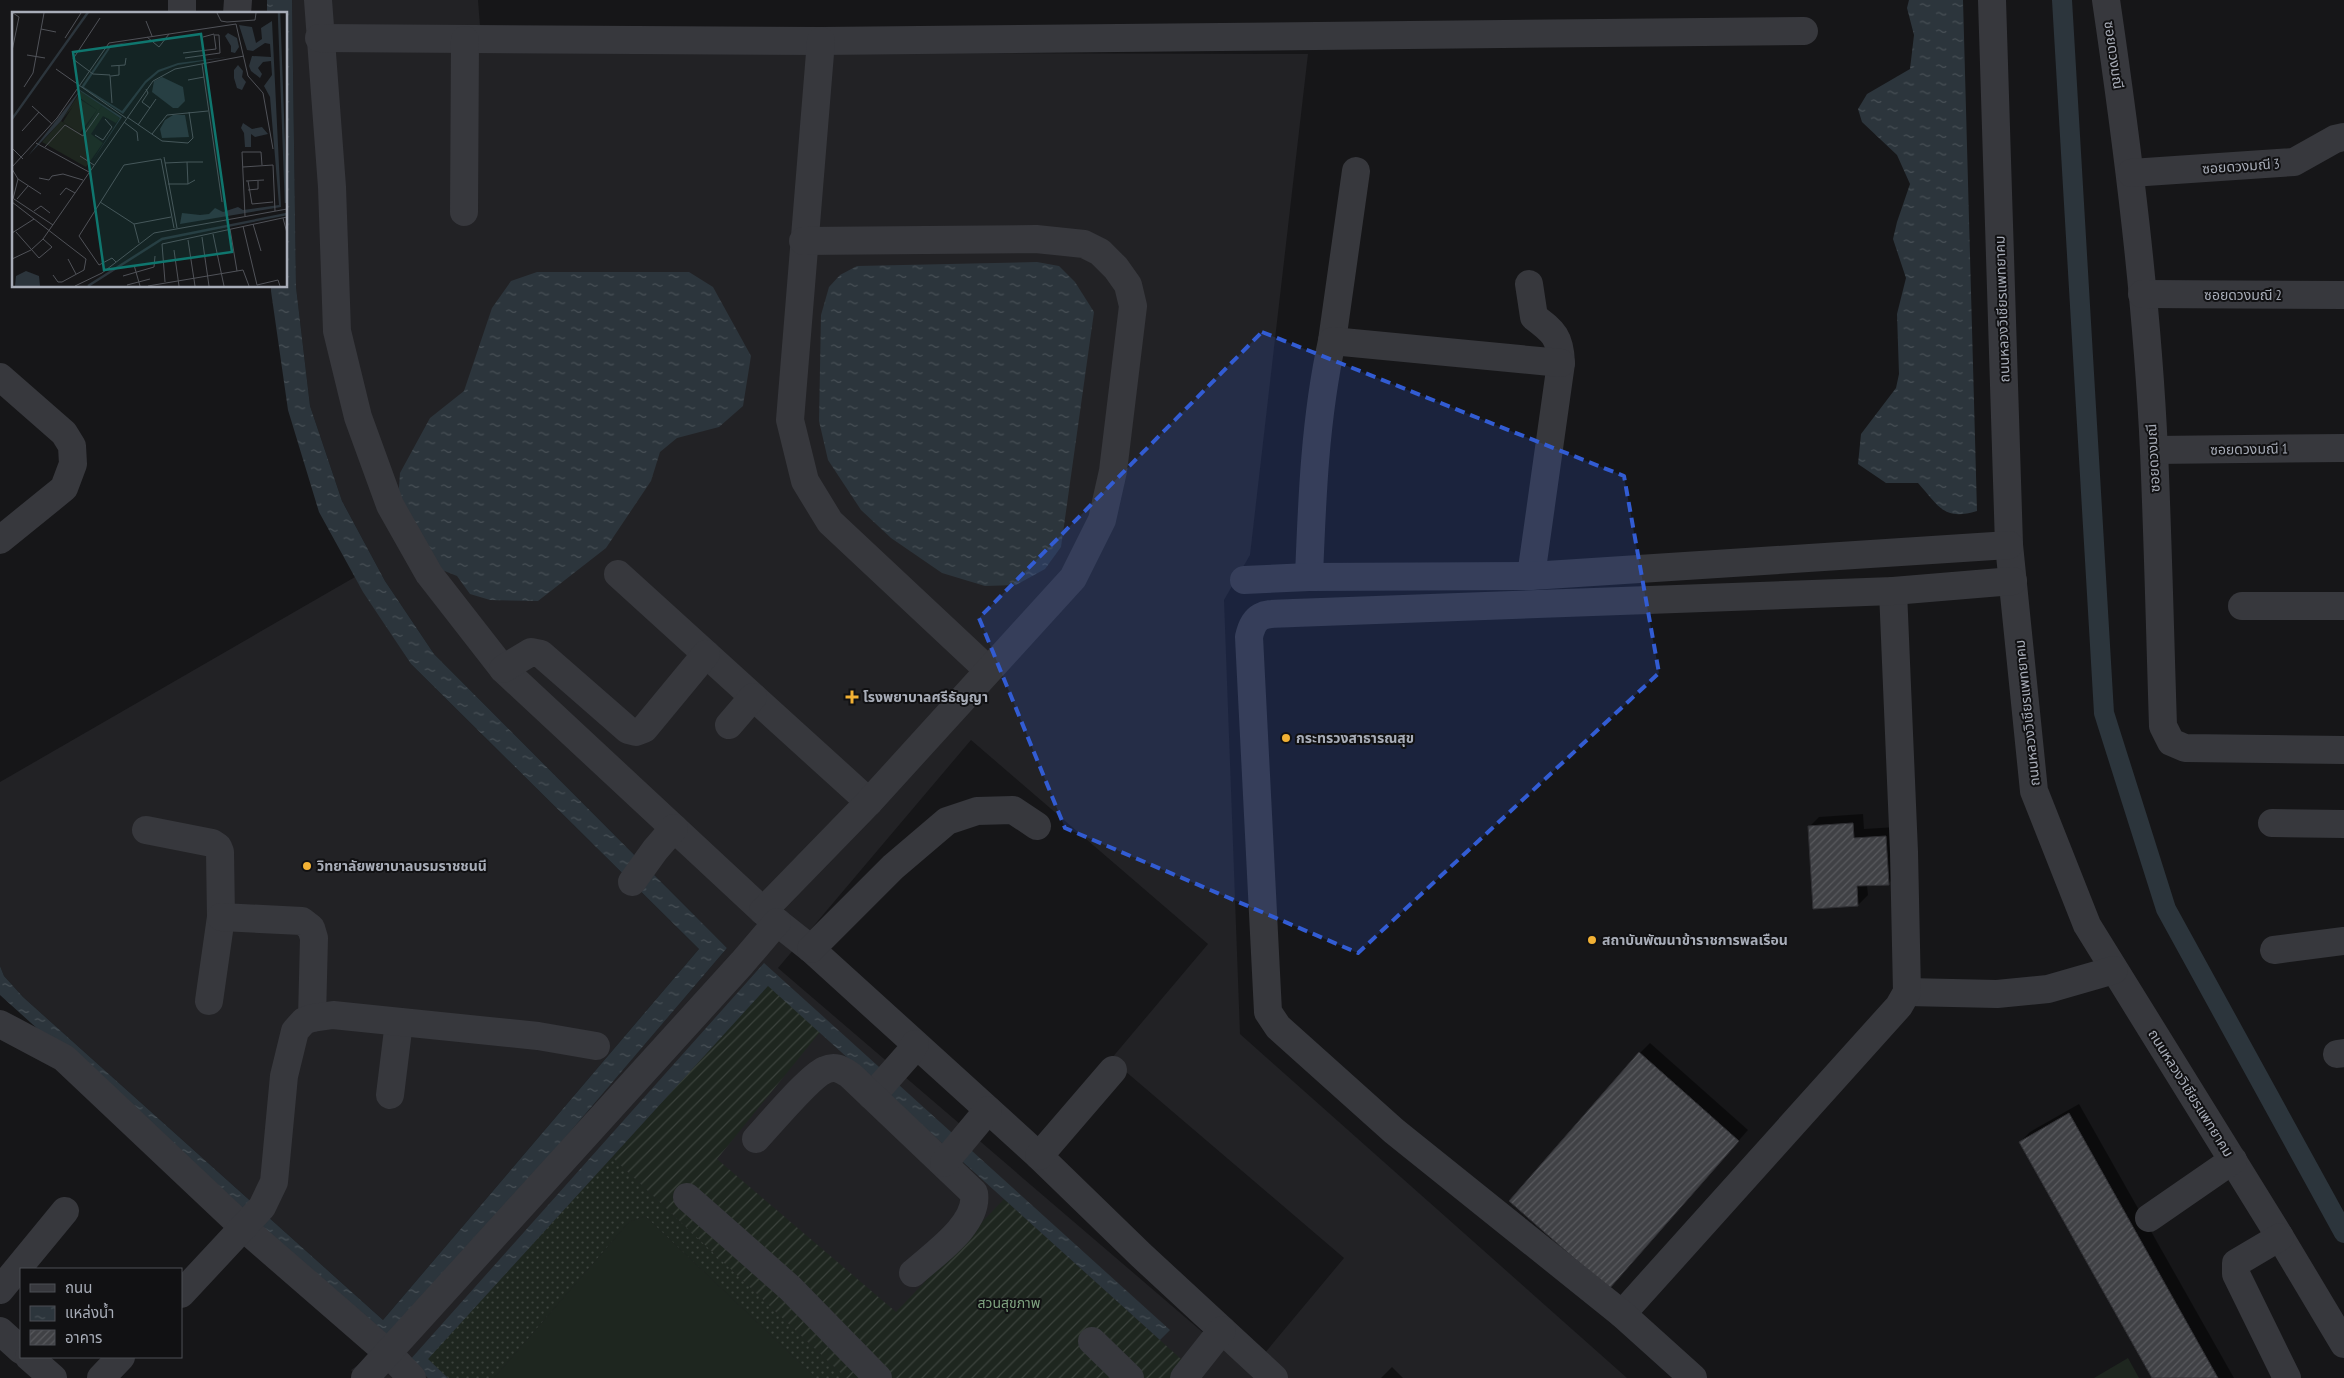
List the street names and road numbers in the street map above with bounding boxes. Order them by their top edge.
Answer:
street label: ซอยดวงมณี [2100,20,2128,90]
street label: ซอยดวงมณี 3 [2202,154,2280,178]
street label: ถนนหลวงวิเชียรแพทยาคม [1990,235,2014,383]
street label: ซอยดวงมณี 2 [2204,286,2282,304]
street label: ซอยดวงมณี [2142,423,2164,493]
street label: ซอยดวงมณี 1 [2210,439,2288,459]
street label: ถนนหลวงวิเชียรแพทยาคม [2010,639,2044,787]
street label: ถนนหลวงวิเชียรแพทยาคม [2144,1026,2238,1160]

